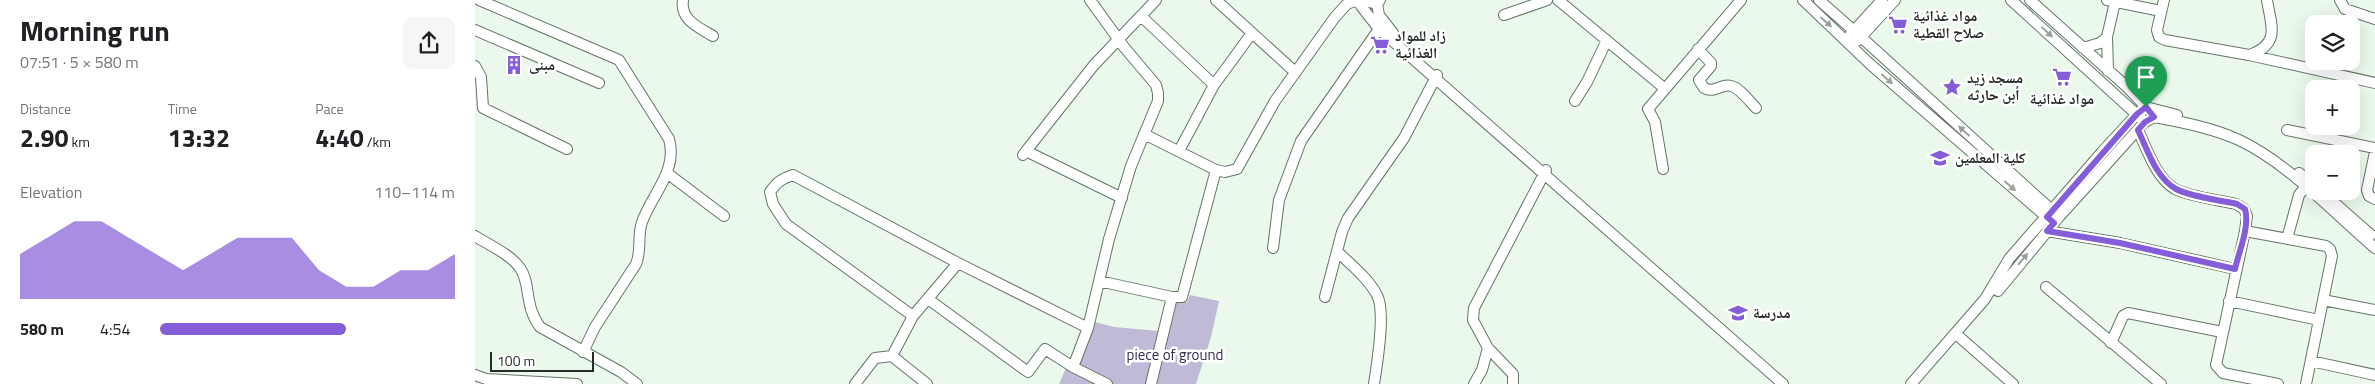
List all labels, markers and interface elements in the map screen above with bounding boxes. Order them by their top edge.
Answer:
place label: مواد غذائية صلاح القطية [1913,4,1984,44]
text: Morning run [20,9,170,52]
supermarket icon: مواد غذائية صلاح القطية [1887,14,1909,36]
map controls [2305,15,2360,200]
button: layers [2305,15,2360,70]
one-way arrow [1820,16,1832,28]
button: share [403,17,455,69]
place label: زاد للمواد الغذائية [1395,24,1446,64]
one-way arrow [2041,27,2054,38]
supermarket icon: زاد للمواد الغذائية [1369,34,1391,56]
text: 07:51 · 5 × 580 m [20,50,139,74]
place label: مبنى [529,53,555,76]
building icon: مبنى [503,54,525,76]
pin [2125,56,2167,107]
icon: arrive [2132,63,2160,91]
place label: مسجد زيد أبن حارثه [1967,66,2023,106]
supermarket icon: مواد غذائية [2051,66,2073,88]
one-way arrow [1881,74,1894,85]
place icon: مسجد زيد أبن حارثه [1941,76,1963,98]
button: + [2305,80,2360,135]
place label: مواد غذائية [2030,87,2094,110]
text: Distance [20,98,71,119]
text: Time [168,98,197,119]
text: Pace [315,98,344,119]
text: 2.90 [20,119,68,157]
text: 13:32 [168,119,230,157]
text: 4:40 [315,119,364,157]
one-way arrow [1958,125,1970,137]
text: km [68,131,90,152]
text: /km [364,131,391,152]
button: − [2305,145,2360,200]
place label: كلية المعلمين [1955,146,2026,169]
school or university icon: كلية المعلمين [1929,147,1951,169]
text: Elevation [20,180,82,204]
text: 110–114 m [374,180,455,204]
one-way arrow [2004,180,2016,191]
one-way arrow [2018,253,2029,266]
place label: مدرسة [1753,301,1791,324]
school or university icon: مدرسة [1727,302,1749,324]
text: 580 m [20,317,64,341]
text: 4:54 [100,317,130,341]
park label: piece of ground [1127,343,1223,366]
scale bar [490,349,594,372]
text: 100 m [497,350,535,371]

